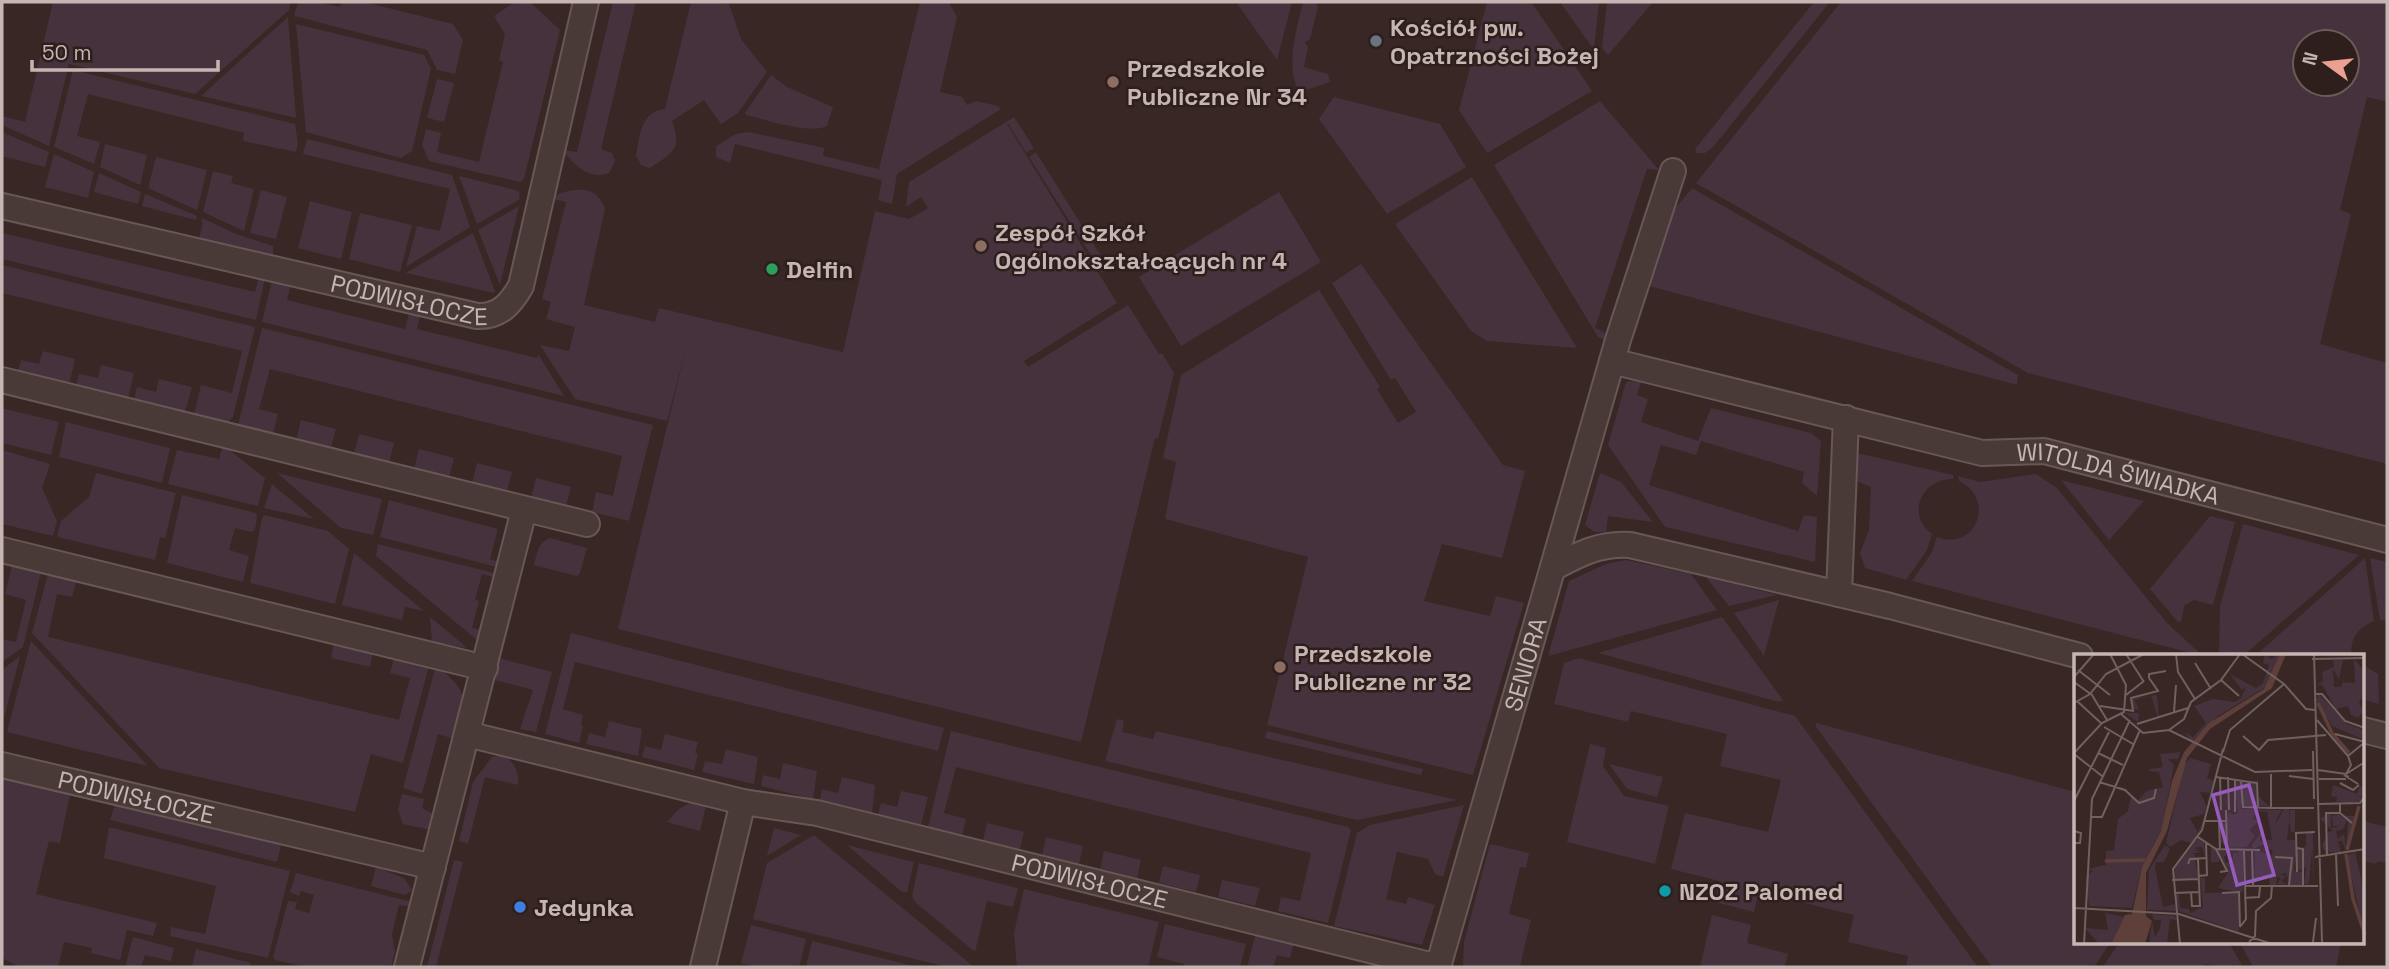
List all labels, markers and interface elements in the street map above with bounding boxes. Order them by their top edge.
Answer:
place label: Kościół pw. Opatrzności Bożej [1390,12,1599,71]
scale bar [32,28,217,72]
north arrow [2291,28,2361,98]
marker: Kościół pw. Opatrzności Bożej [1368,33,1384,49]
text: 50 m [42,39,92,66]
text: N [2296,49,2324,68]
place label: Przedszkole Publiczne Nr 34 [1127,53,1307,112]
marker: Przedszkole Publiczne Nr 34 [1105,74,1121,90]
place label: Zespół Szkół Ogólnokształcących nr 4 [995,217,1287,276]
marker: Zespół Szkół Ogólnokształcących nr 4 [973,238,989,254]
place label: Delfin [786,254,853,285]
marker: Delfin [764,261,780,277]
street label: PODWISŁOCZE [328,267,488,332]
street label: WITOLDA ŚWIADKA [2016,436,2223,511]
street label: SENIORA [1497,614,1553,715]
place label: Przedszkole Publiczne nr 32 [1294,638,1472,697]
inset map [2074,654,2364,944]
marker: Przedszkole Publiczne nr 32 [1272,659,1288,675]
street label: PODWISŁOCZE [55,763,218,830]
street label: PODWISŁOCZE [1008,846,1171,915]
place label: NZOZ Palomed [1679,876,1843,907]
marker: NZOZ Palomed [1657,883,1673,899]
place label: Jedynka [534,892,634,923]
marker: Jedynka [512,899,528,915]

